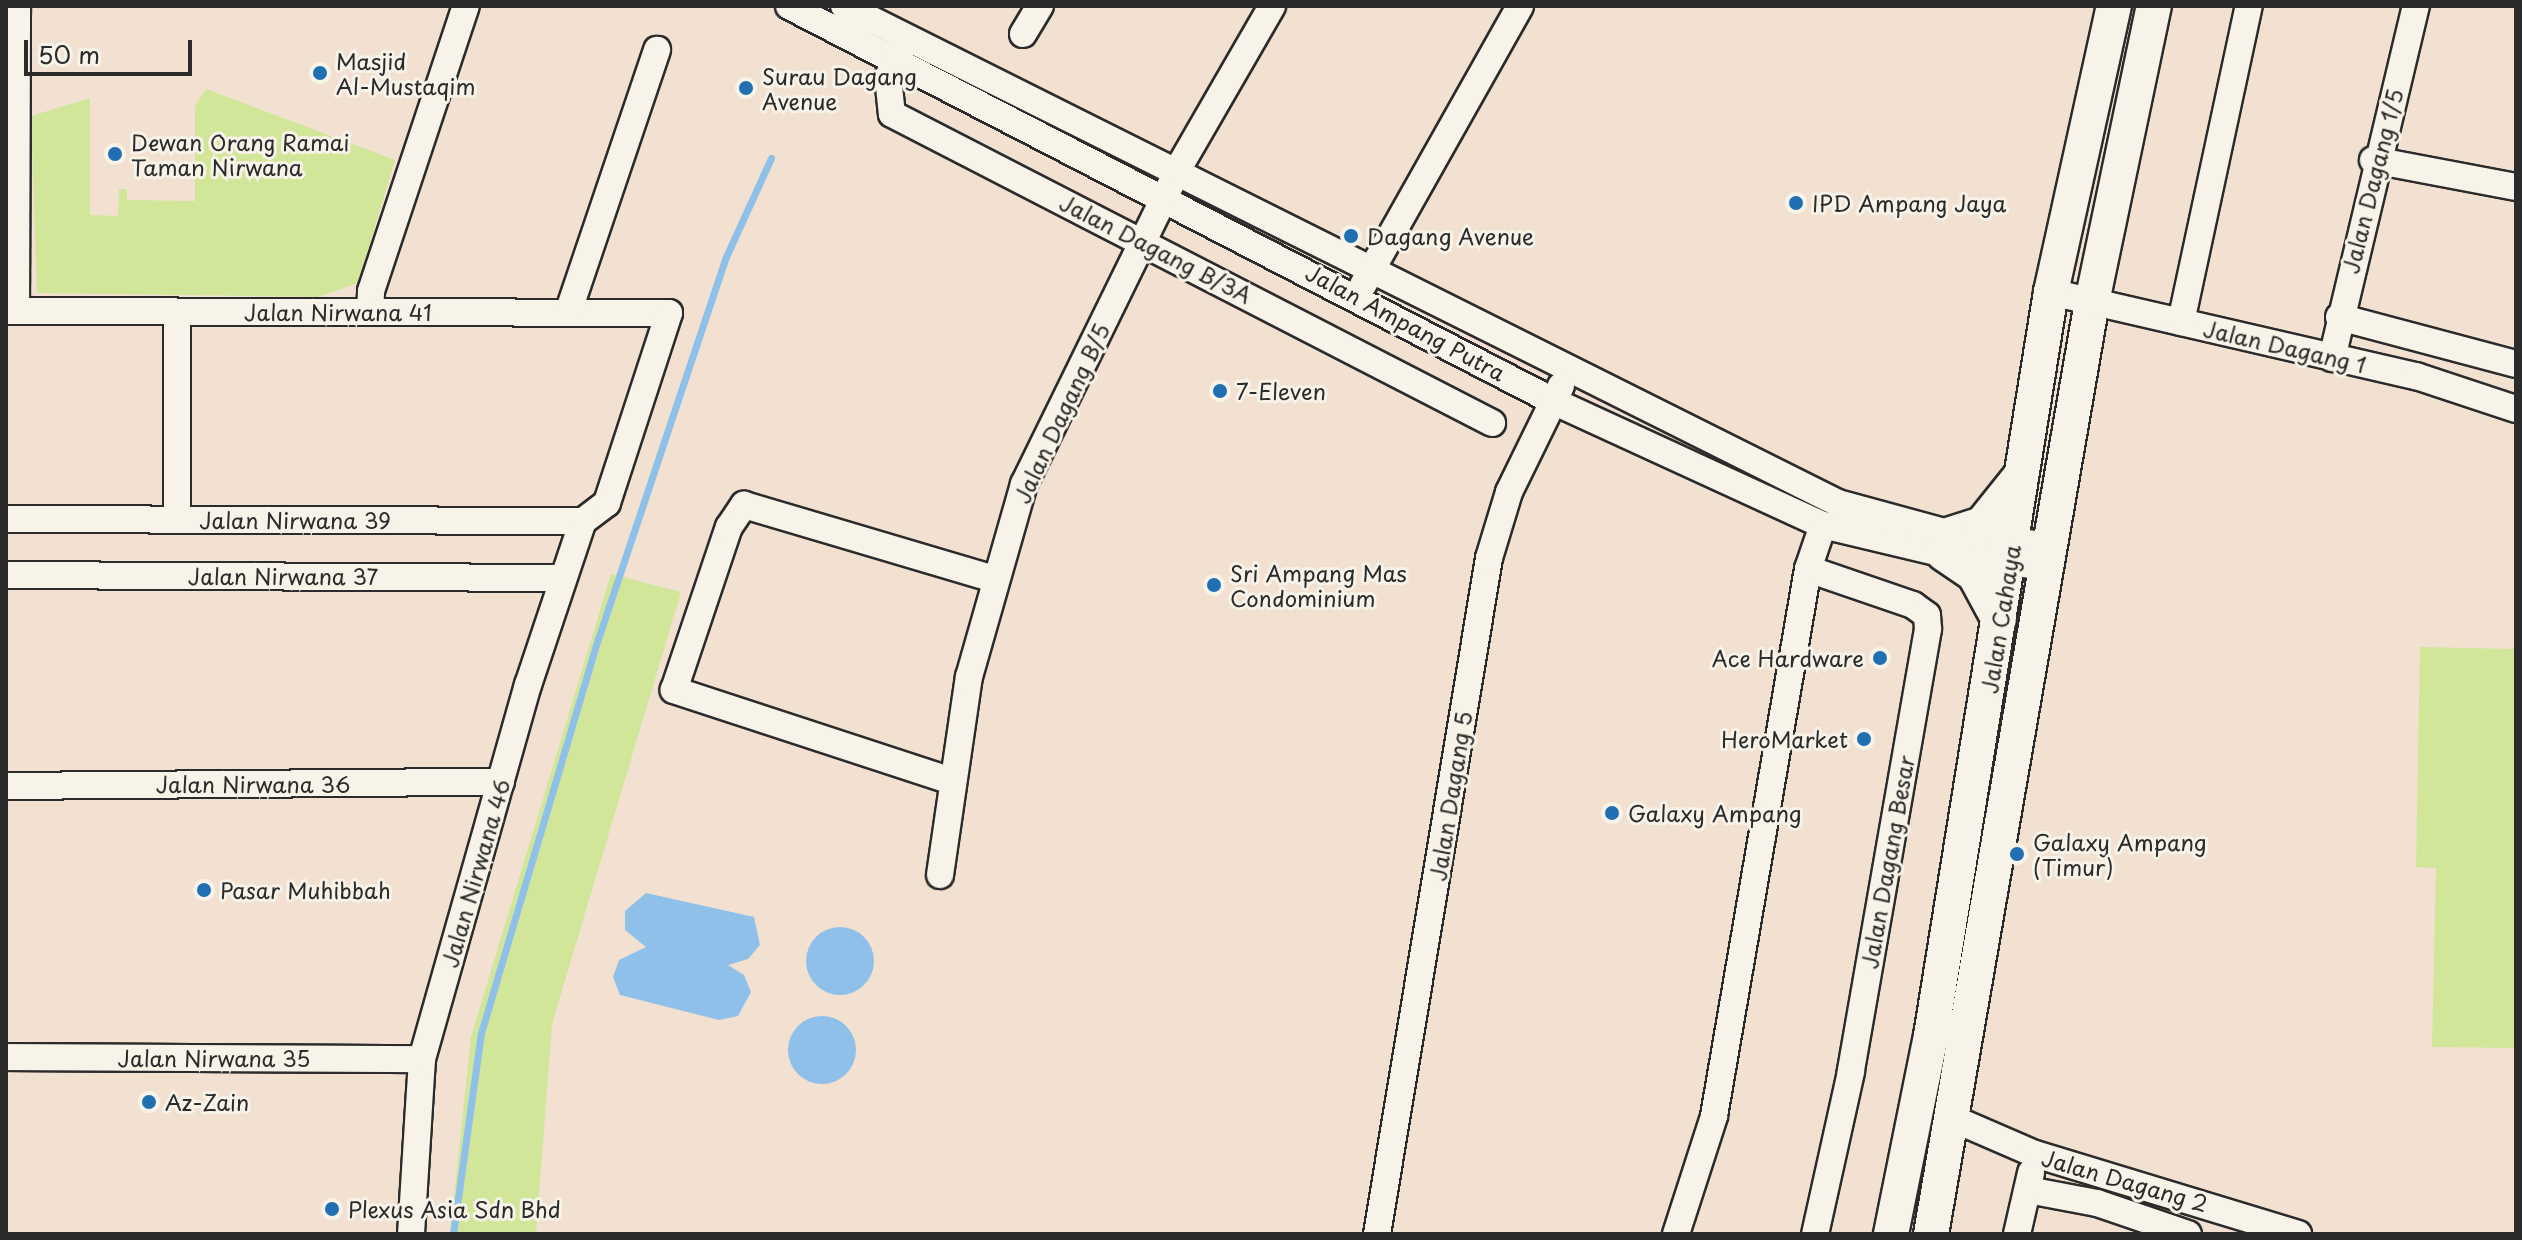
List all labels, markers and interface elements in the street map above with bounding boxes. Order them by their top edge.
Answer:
scale bar [28,24,196,74]
text: 50 m [38,36,100,72]
place label: Masjid Al-Mustaqim [336,47,476,98]
place label: Surau Dagang Avenue [762,62,915,114]
marker: Masjid Al-Mustaqim [311,64,329,82]
marker: Surau Dagang Avenue [737,79,755,97]
street label: Jalan Dagang 1/5 [2336,85,2408,277]
place label: Dewan Orang Ramai Taman Nirwana [131,128,350,180]
marker: Dewan Orang Ramai Taman Nirwana [106,145,124,163]
street label: Jalan Dagang B/3A [1056,188,1256,308]
place label: IPD Ampang Jaya [1812,190,2007,216]
marker: IPD Ampang Jaya [1787,194,1805,212]
place label: Dagang Avenue [1367,223,1533,249]
marker: Dagang Avenue [1342,227,1360,245]
street label: Jalan Ampang Putra [1302,258,1510,386]
street label: Jalan Nirwana 41 [244,299,432,325]
street label: Jalan Dagang 1 [2200,314,2370,378]
street label: Jalan Dagang B/5 [1008,319,1114,507]
place label: 7-Eleven [1236,378,1326,404]
marker: 7-Eleven [1211,382,1229,400]
street label: Jalan Nirwana 39 [199,507,391,533]
street label: Jalan Cahaya [1975,542,2025,696]
place label: Sri Ampang Mas Condominium [1230,559,1408,610]
street label: Jalan Nirwana 37 [187,563,379,589]
marker: Sri Ampang Mas Condominium [1205,576,1223,594]
place label: Ace Hardware [1712,645,1864,671]
marker: Ace Hardware [1871,649,1889,667]
street label: Jalan Dagang 5 [1424,709,1476,883]
place label: HeroMarket [1721,726,1848,752]
marker: HeroMarket [1855,730,1873,748]
street label: Jalan Dagang Besar [1855,752,1919,972]
street label: Jalan Nirwana 36 [155,771,351,797]
street label: Jalan Nirwana 46 [435,776,515,970]
place label: Galaxy Ampang [1628,800,1802,826]
marker: Galaxy Ampang [1603,804,1621,822]
place label: Galaxy Ampang (Timur) [2033,828,2207,880]
marker: Galaxy Ampang (Timur) [2008,845,2026,863]
place label: Pasar Muhibbah [220,877,391,903]
marker: Pasar Muhibbah [195,881,213,899]
street label: Jalan Nirwana 35 [117,1045,311,1071]
place label: Az-Zain [165,1089,249,1115]
marker: Az-Zain [140,1093,158,1111]
street label: Jalan Dagang 2 [2038,1143,2212,1217]
place label: Plexus Asia Sdn Bhd [348,1196,561,1222]
marker: Plexus Asia Sdn Bhd [323,1200,341,1218]

